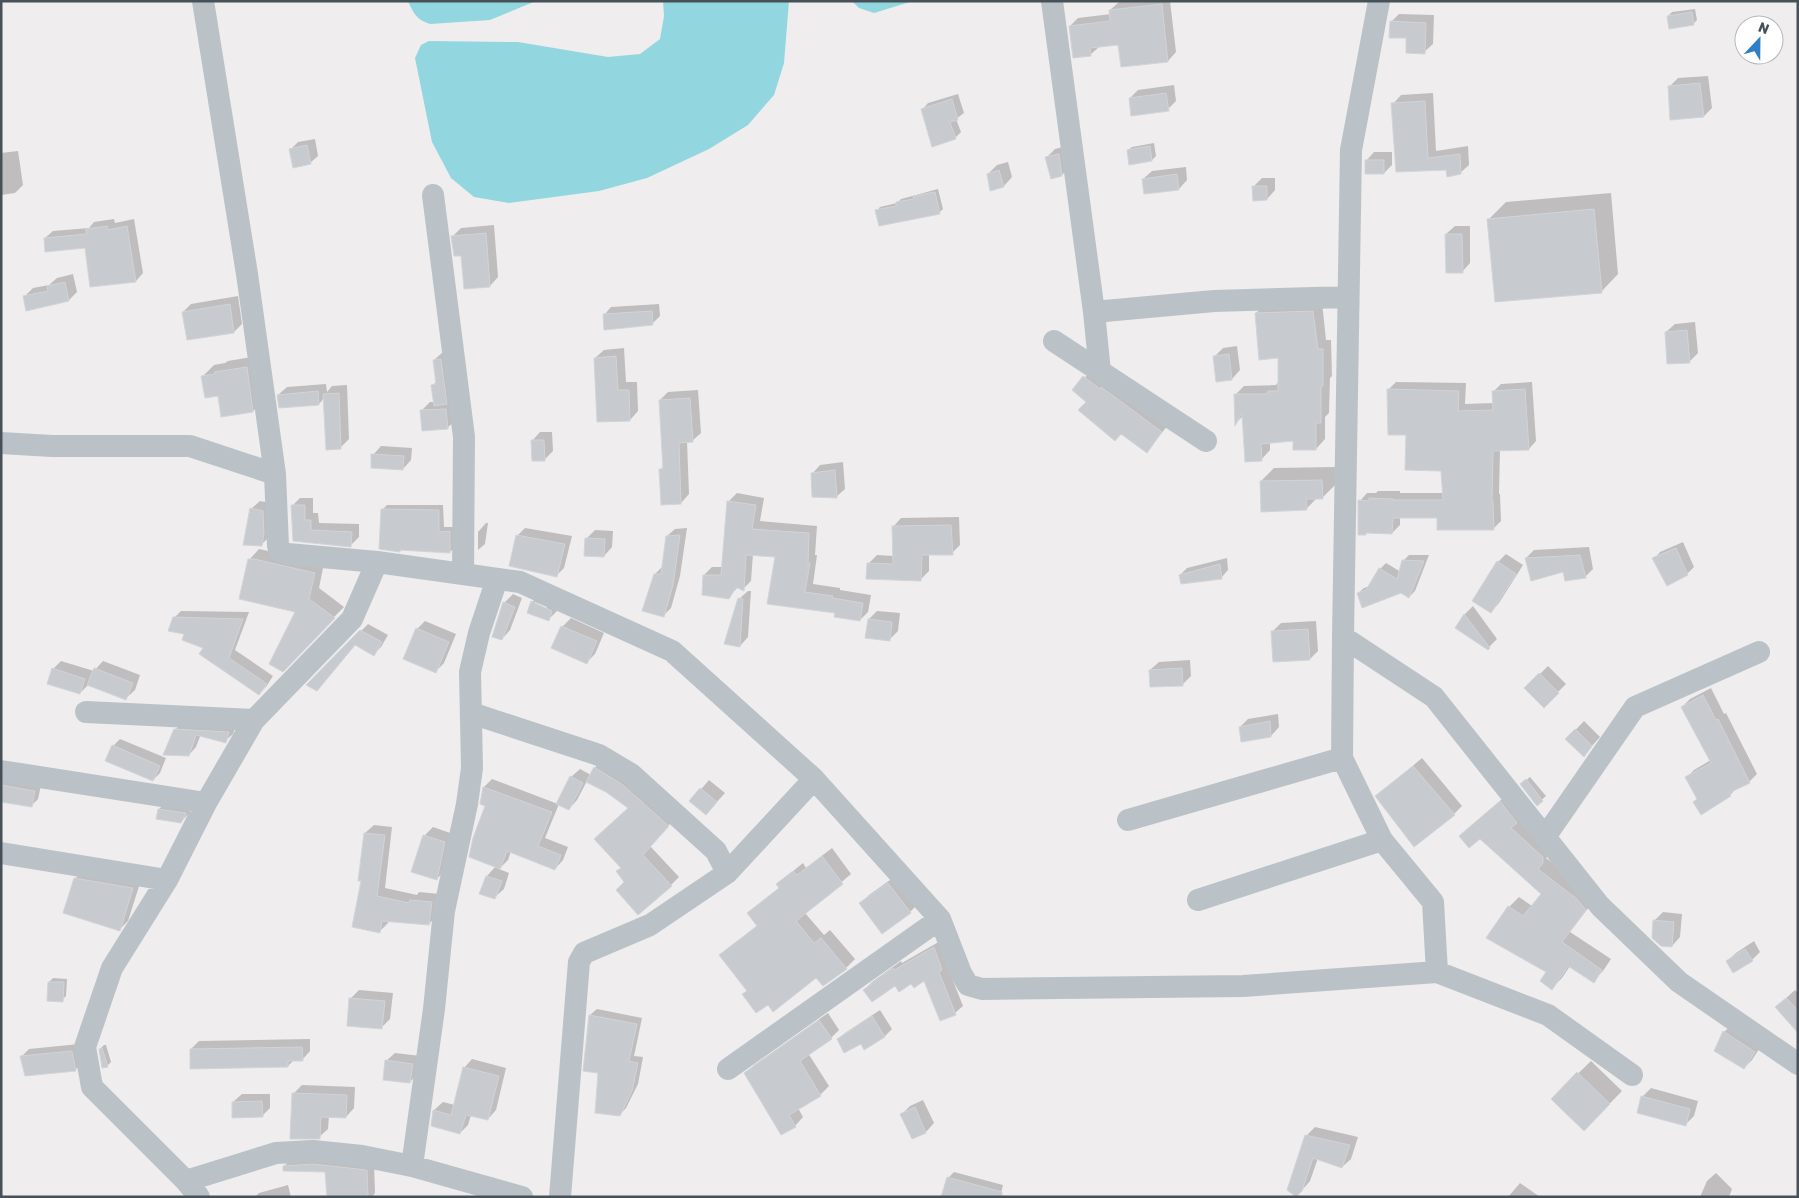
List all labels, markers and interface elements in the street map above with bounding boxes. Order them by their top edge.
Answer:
north arrow [1734,15,1784,65]
text: N [1756,19,1772,38]

